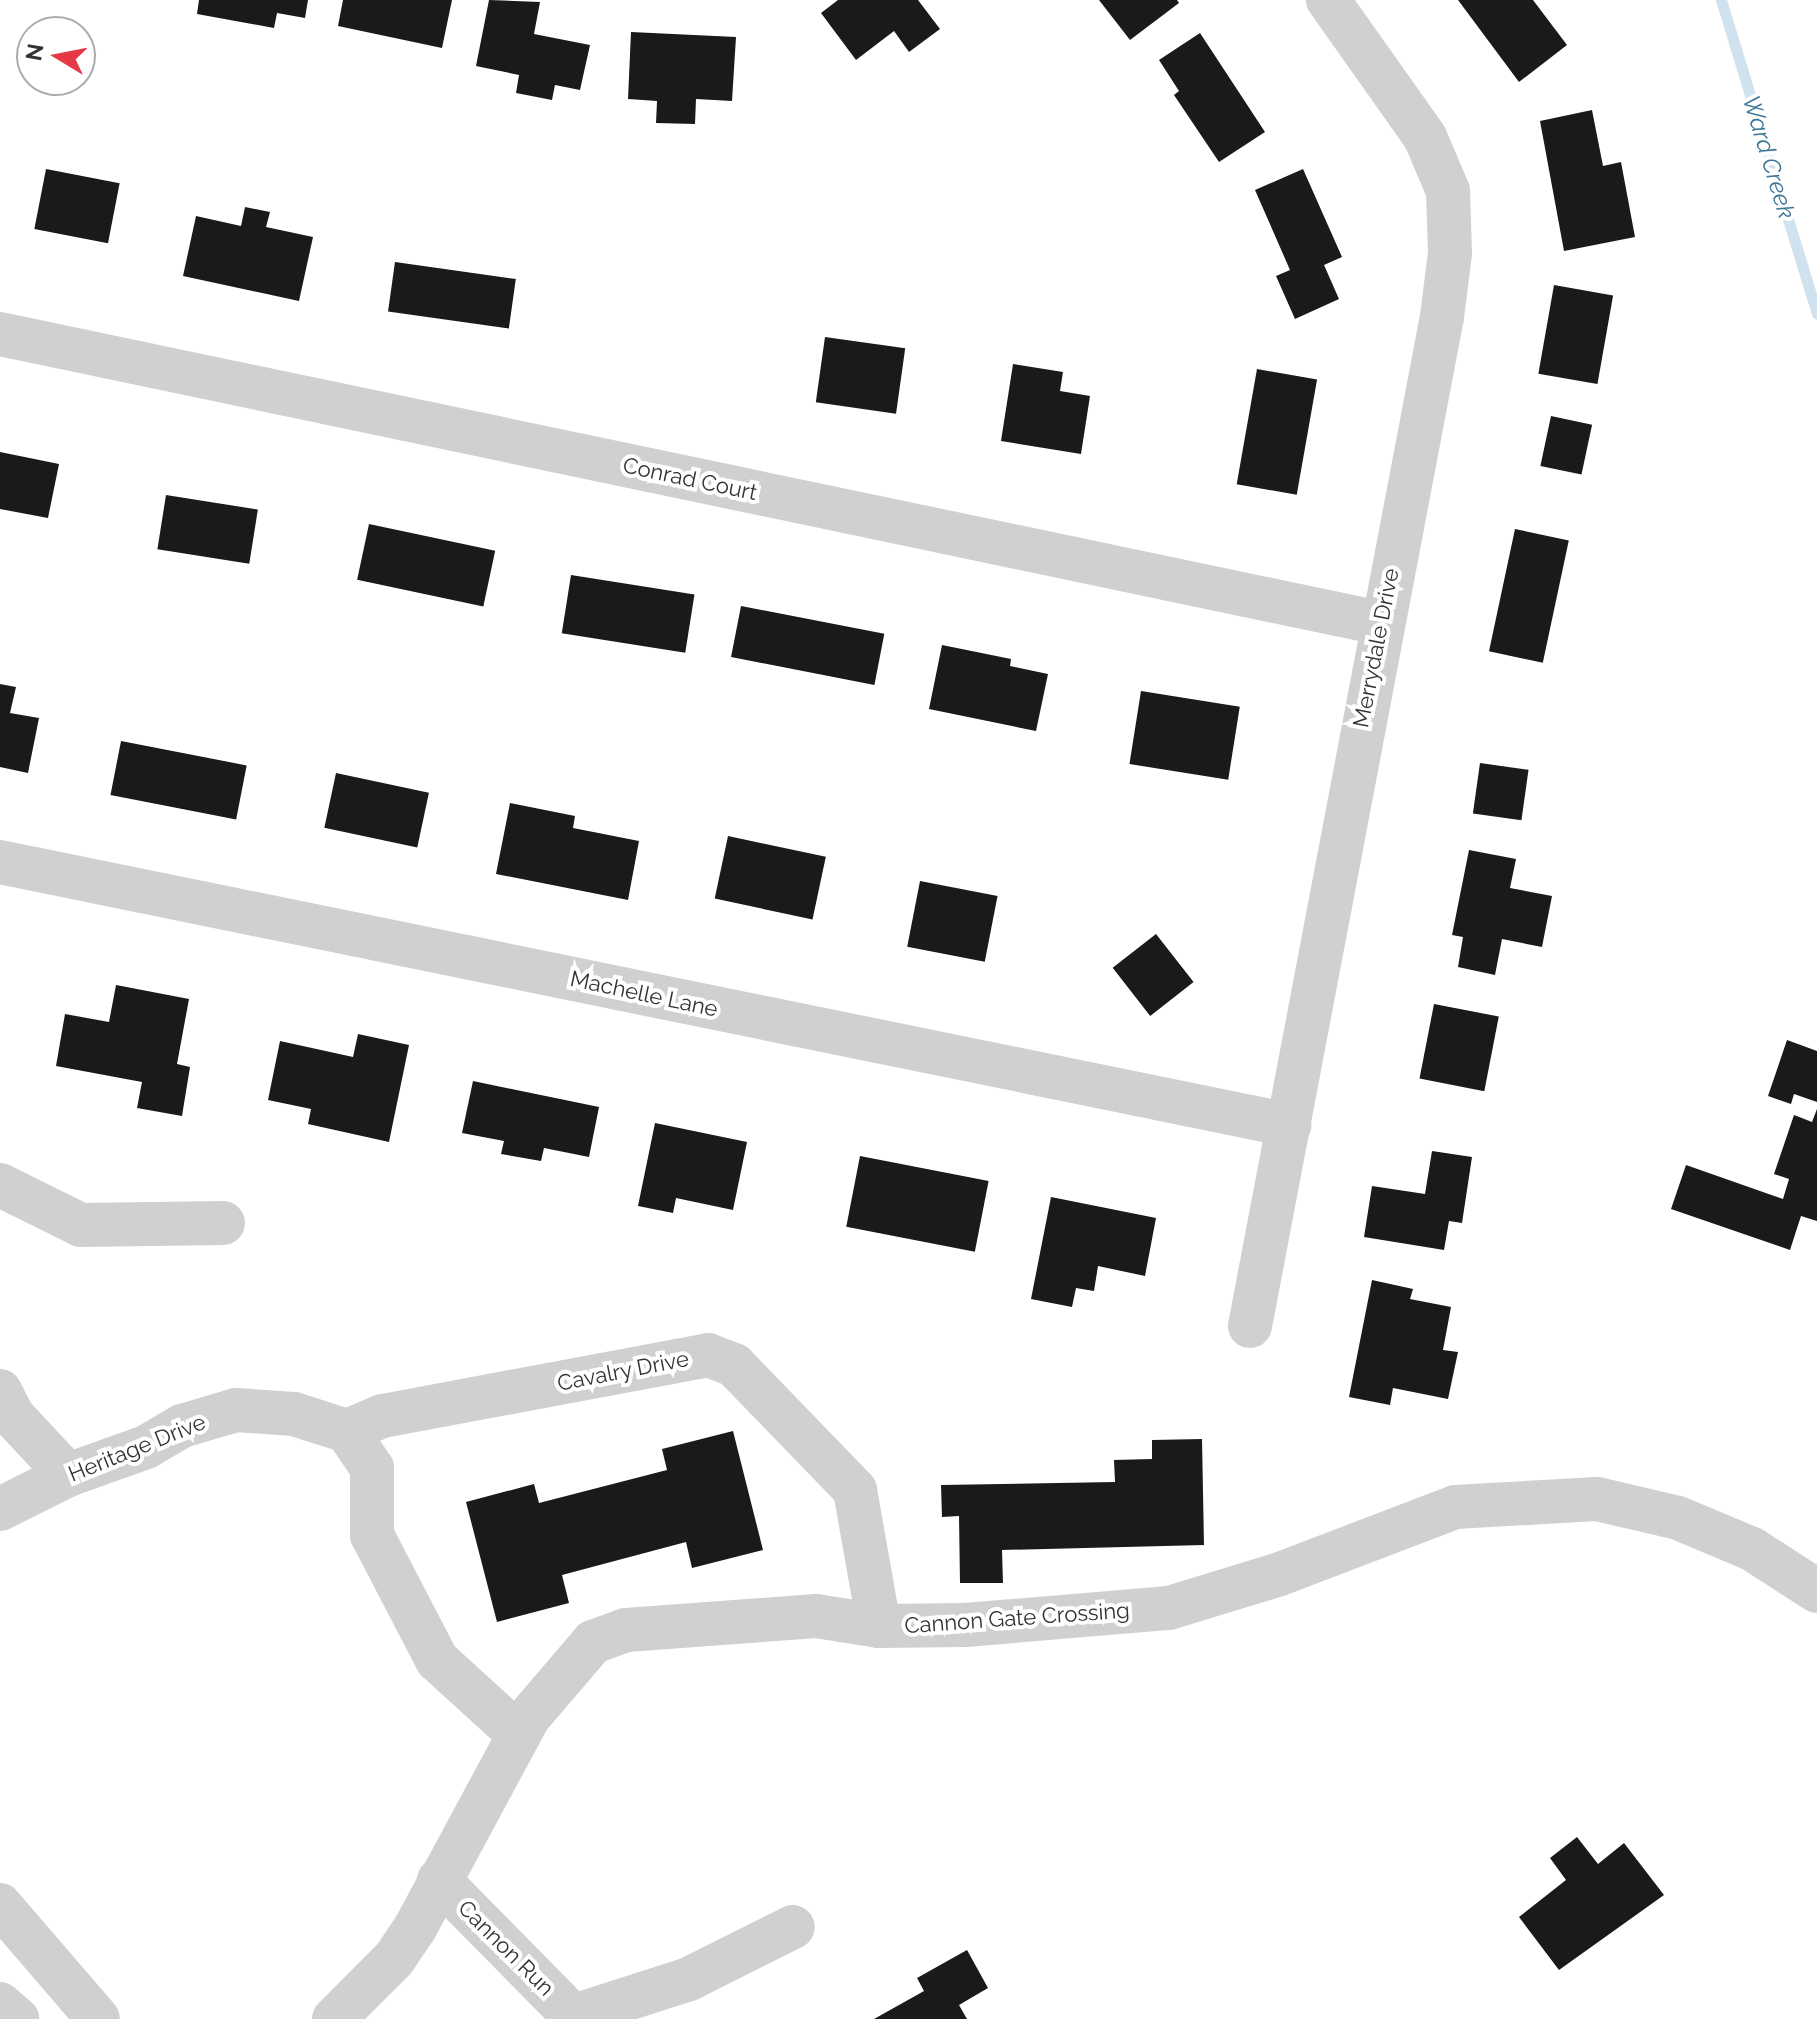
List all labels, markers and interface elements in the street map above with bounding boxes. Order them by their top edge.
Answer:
north arrow [16,16,96,96]
text: N [20,42,49,63]
water label: Ward Creek [1737,92,1801,222]
street label: Conrad Court [621,452,759,506]
street label: Merrydale Drive [1348,566,1404,730]
street label: Machelle Lane [568,965,720,1023]
street label: Cavalry Drive [555,1345,691,1397]
street label: Heritage Drive [65,1409,209,1487]
street label: Cannon Gate Crossing [904,1597,1130,1639]
street label: Cannon Run [453,1895,559,2001]

